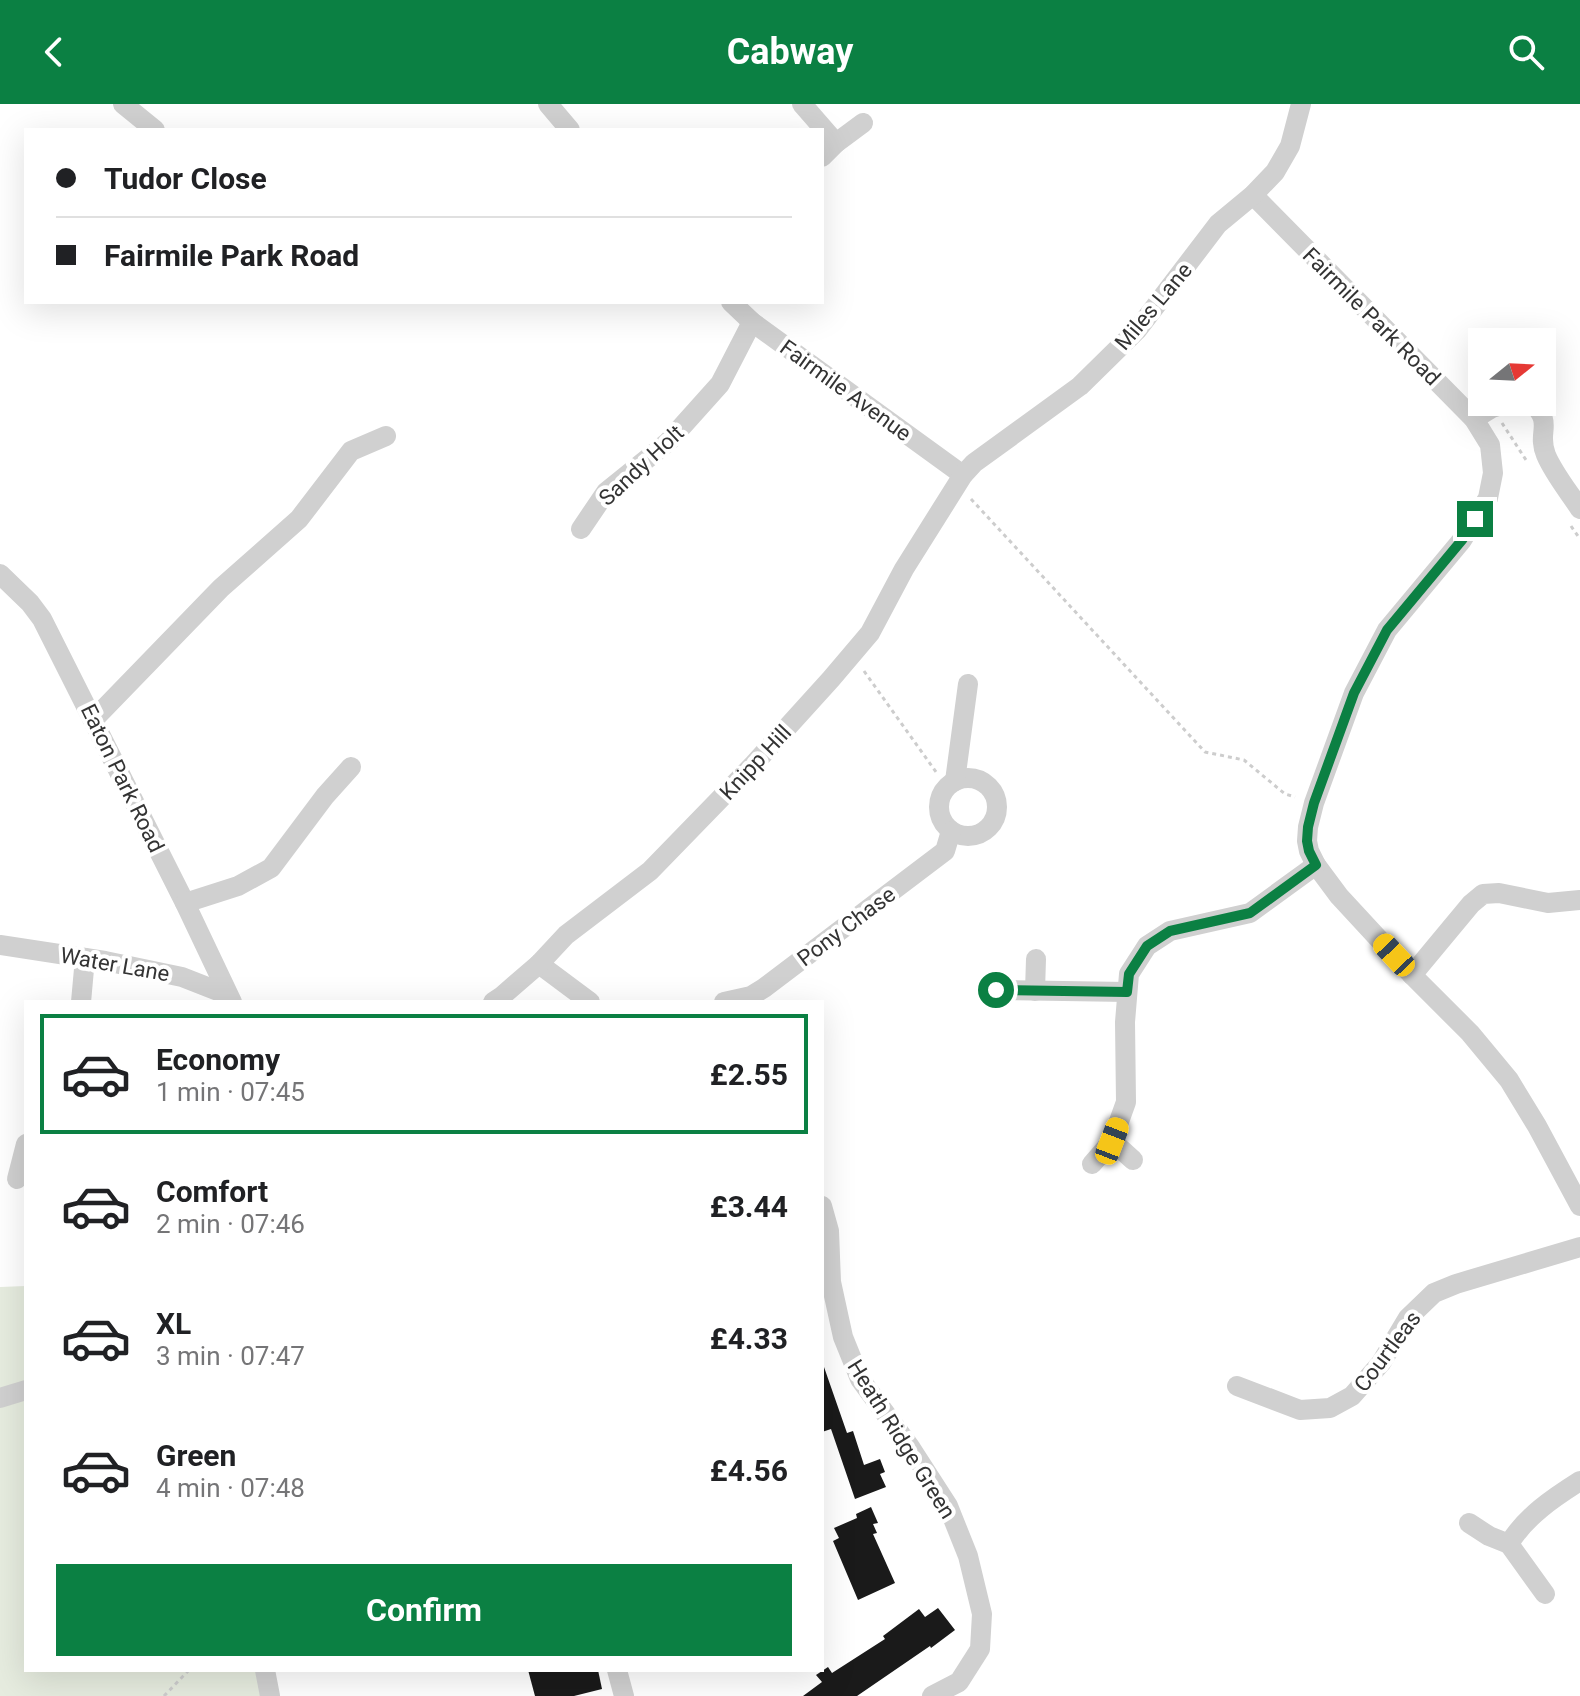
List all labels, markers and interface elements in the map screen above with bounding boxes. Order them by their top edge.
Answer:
icon: back [32,30,76,74]
icon: search [1504,30,1548,74]
text: Cabway [727,31,853,73]
text: Tudor Close [104,161,267,196]
text: Fairmile Park Road [104,238,359,273]
street label: Fairmile Park Road [1298,242,1446,390]
street label: Miles Lane [1110,258,1197,355]
north arrow [1468,328,1556,416]
map controls [1468,328,1556,416]
street label: Fairmile Avenue [775,335,916,446]
street label: Sandy Holt [594,420,689,511]
route end [1457,501,1493,537]
street label: Eaton Park Road [76,700,169,856]
street label: Knipp Hill [715,720,796,805]
street label: Pony Chase [793,882,900,971]
car [1369,929,1419,981]
street label: Water Lane [58,943,172,986]
route start [978,972,1014,1008]
icon: car [60,1038,132,1110]
text: Economy [156,1042,280,1077]
text: £2.55 [710,1057,788,1092]
text: 1 min · 07:45 [156,1077,305,1107]
car [1092,1114,1132,1168]
icon: car [60,1170,132,1242]
text: Comfort [156,1174,268,1209]
text: £3.44 [710,1189,788,1224]
text: 2 min · 07:46 [156,1209,305,1239]
icon: car [60,1302,132,1374]
text: XL [156,1306,191,1341]
street label: Courtleas [1349,1306,1426,1397]
text: £4.33 [710,1321,788,1356]
text: 3 min · 07:47 [156,1341,305,1371]
street label: Heath Ridge Green [843,1355,961,1523]
icon: car [60,1434,132,1506]
text: Green [156,1438,236,1473]
text: £4.56 [710,1453,788,1488]
text: 4 min · 07:48 [156,1473,305,1503]
button: Confirm [56,1564,792,1656]

